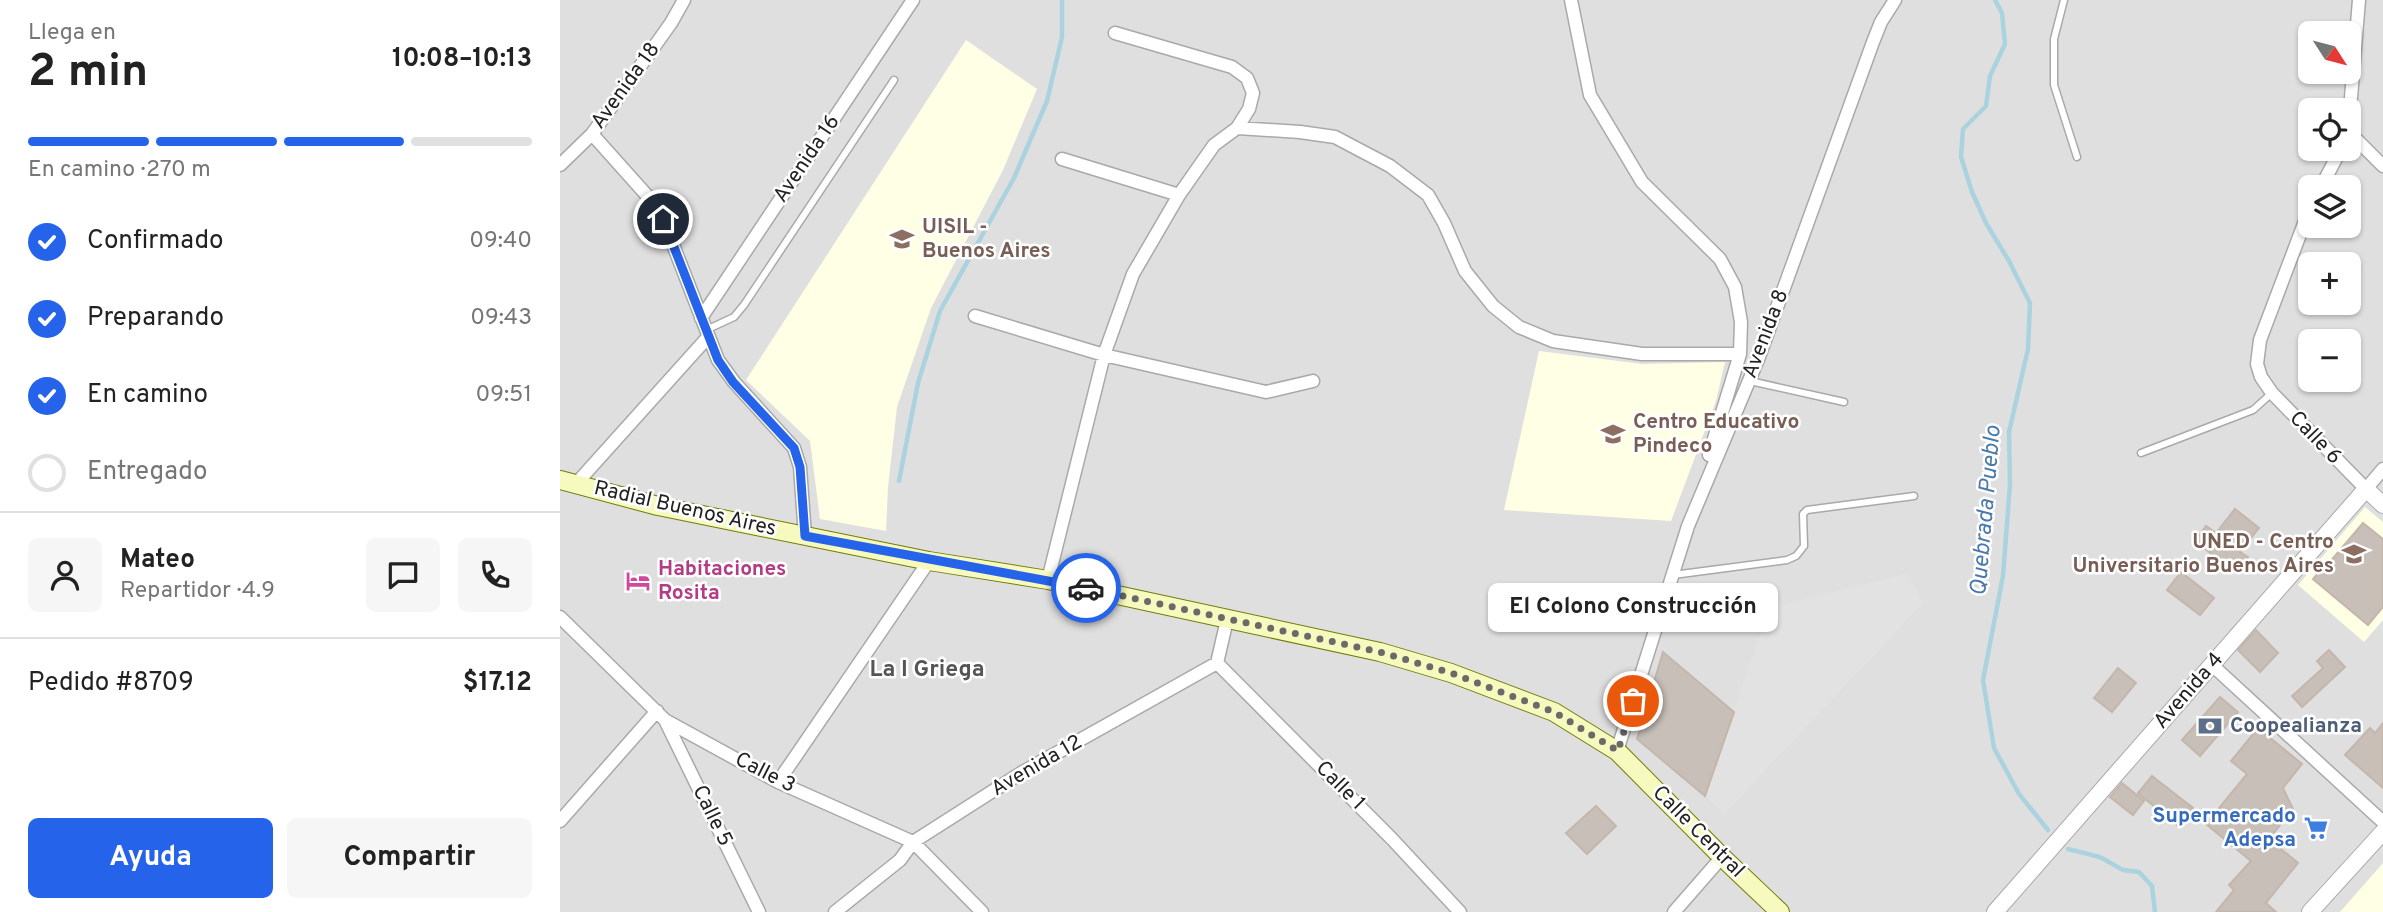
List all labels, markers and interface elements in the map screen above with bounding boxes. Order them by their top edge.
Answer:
text: Llega en [28,19,116,48]
north arrow [2298,21,2361,84]
map controls [2298,21,2361,392]
street label: Avenida 18 [585,37,667,135]
text: 10:08–10:13 [392,43,532,76]
text: 2 min [28,44,148,103]
button: locate [2298,98,2361,161]
street label: Avenida 16 [768,110,846,208]
text: En camino · 270 m [28,156,211,185]
button: layers [2298,175,2361,238]
pin [633,189,693,249]
icon: home [644,200,682,238]
place label: UISIL - Buenos Aires [922,214,1051,265]
icon: check [28,223,66,261]
text: Confirmado [87,225,224,258]
school or university icon: UISIL - Buenos Aires [888,225,916,253]
text: 09:40 [469,227,532,256]
button: + [2298,252,2361,315]
street label: Avenida 8 [1737,286,1795,382]
icon: check [28,300,66,338]
text: Preparando [87,302,224,335]
text: 09:43 [470,304,532,333]
button: − [2298,329,2361,392]
icon: check [28,377,66,415]
text: En camino [87,379,208,412]
text: 09:51 [475,381,532,410]
street label: Calle 6 [2283,405,2347,471]
place label: Centro Educativo Pindeco [1633,409,1799,460]
school or university icon: Centro Educativo Pindeco [1599,420,1627,448]
water label: Quebrada Pueblo [1965,424,2009,597]
text: Entregado [87,456,207,489]
street label: Radial Buenos Aires [591,475,779,543]
place label: UNED - Centro Universitario Buenos Aires [2072,529,2334,580]
button: person [28,538,102,612]
button: chat [366,538,440,612]
button: phone [458,538,532,612]
school or university icon: UNED - Centro Universitario Buenos Aires [2340,540,2368,568]
text: Mateo [120,544,195,577]
courier [1051,553,1121,623]
place label: Habitaciones Rosita [658,556,786,607]
hotel icon: Habitaciones Rosita [624,567,652,595]
icon: car [1067,569,1105,607]
text: Repartidor · 4.9 [120,577,275,606]
callout: El Colono Construcción [1488,582,1778,631]
text: El Colono Construcción [1509,593,1757,622]
street label: Avenida 4 [2148,647,2230,735]
district label: La I Griega [869,656,985,685]
text: Pedido #8709 [28,667,194,700]
text: $17.12 [463,667,532,700]
pin [1603,671,1663,731]
icon: bag [1614,682,1652,720]
bank icon: Coopealianza [2196,712,2224,740]
place label: Coopealianza [2230,713,2362,740]
street label: Avenida 12 [987,729,1087,803]
street label: Calle 3 [730,746,800,800]
street label: Calle 1 [1309,755,1371,817]
street label: Calle Central [1646,780,1750,884]
street label: Calle 5 [686,781,738,851]
place label: Supermercado Adepsa [2153,803,2296,854]
supermarket icon: Supermercado Adepsa [2302,814,2330,842]
button: Ayuda [28,818,273,898]
button: Compartir [287,818,532,898]

